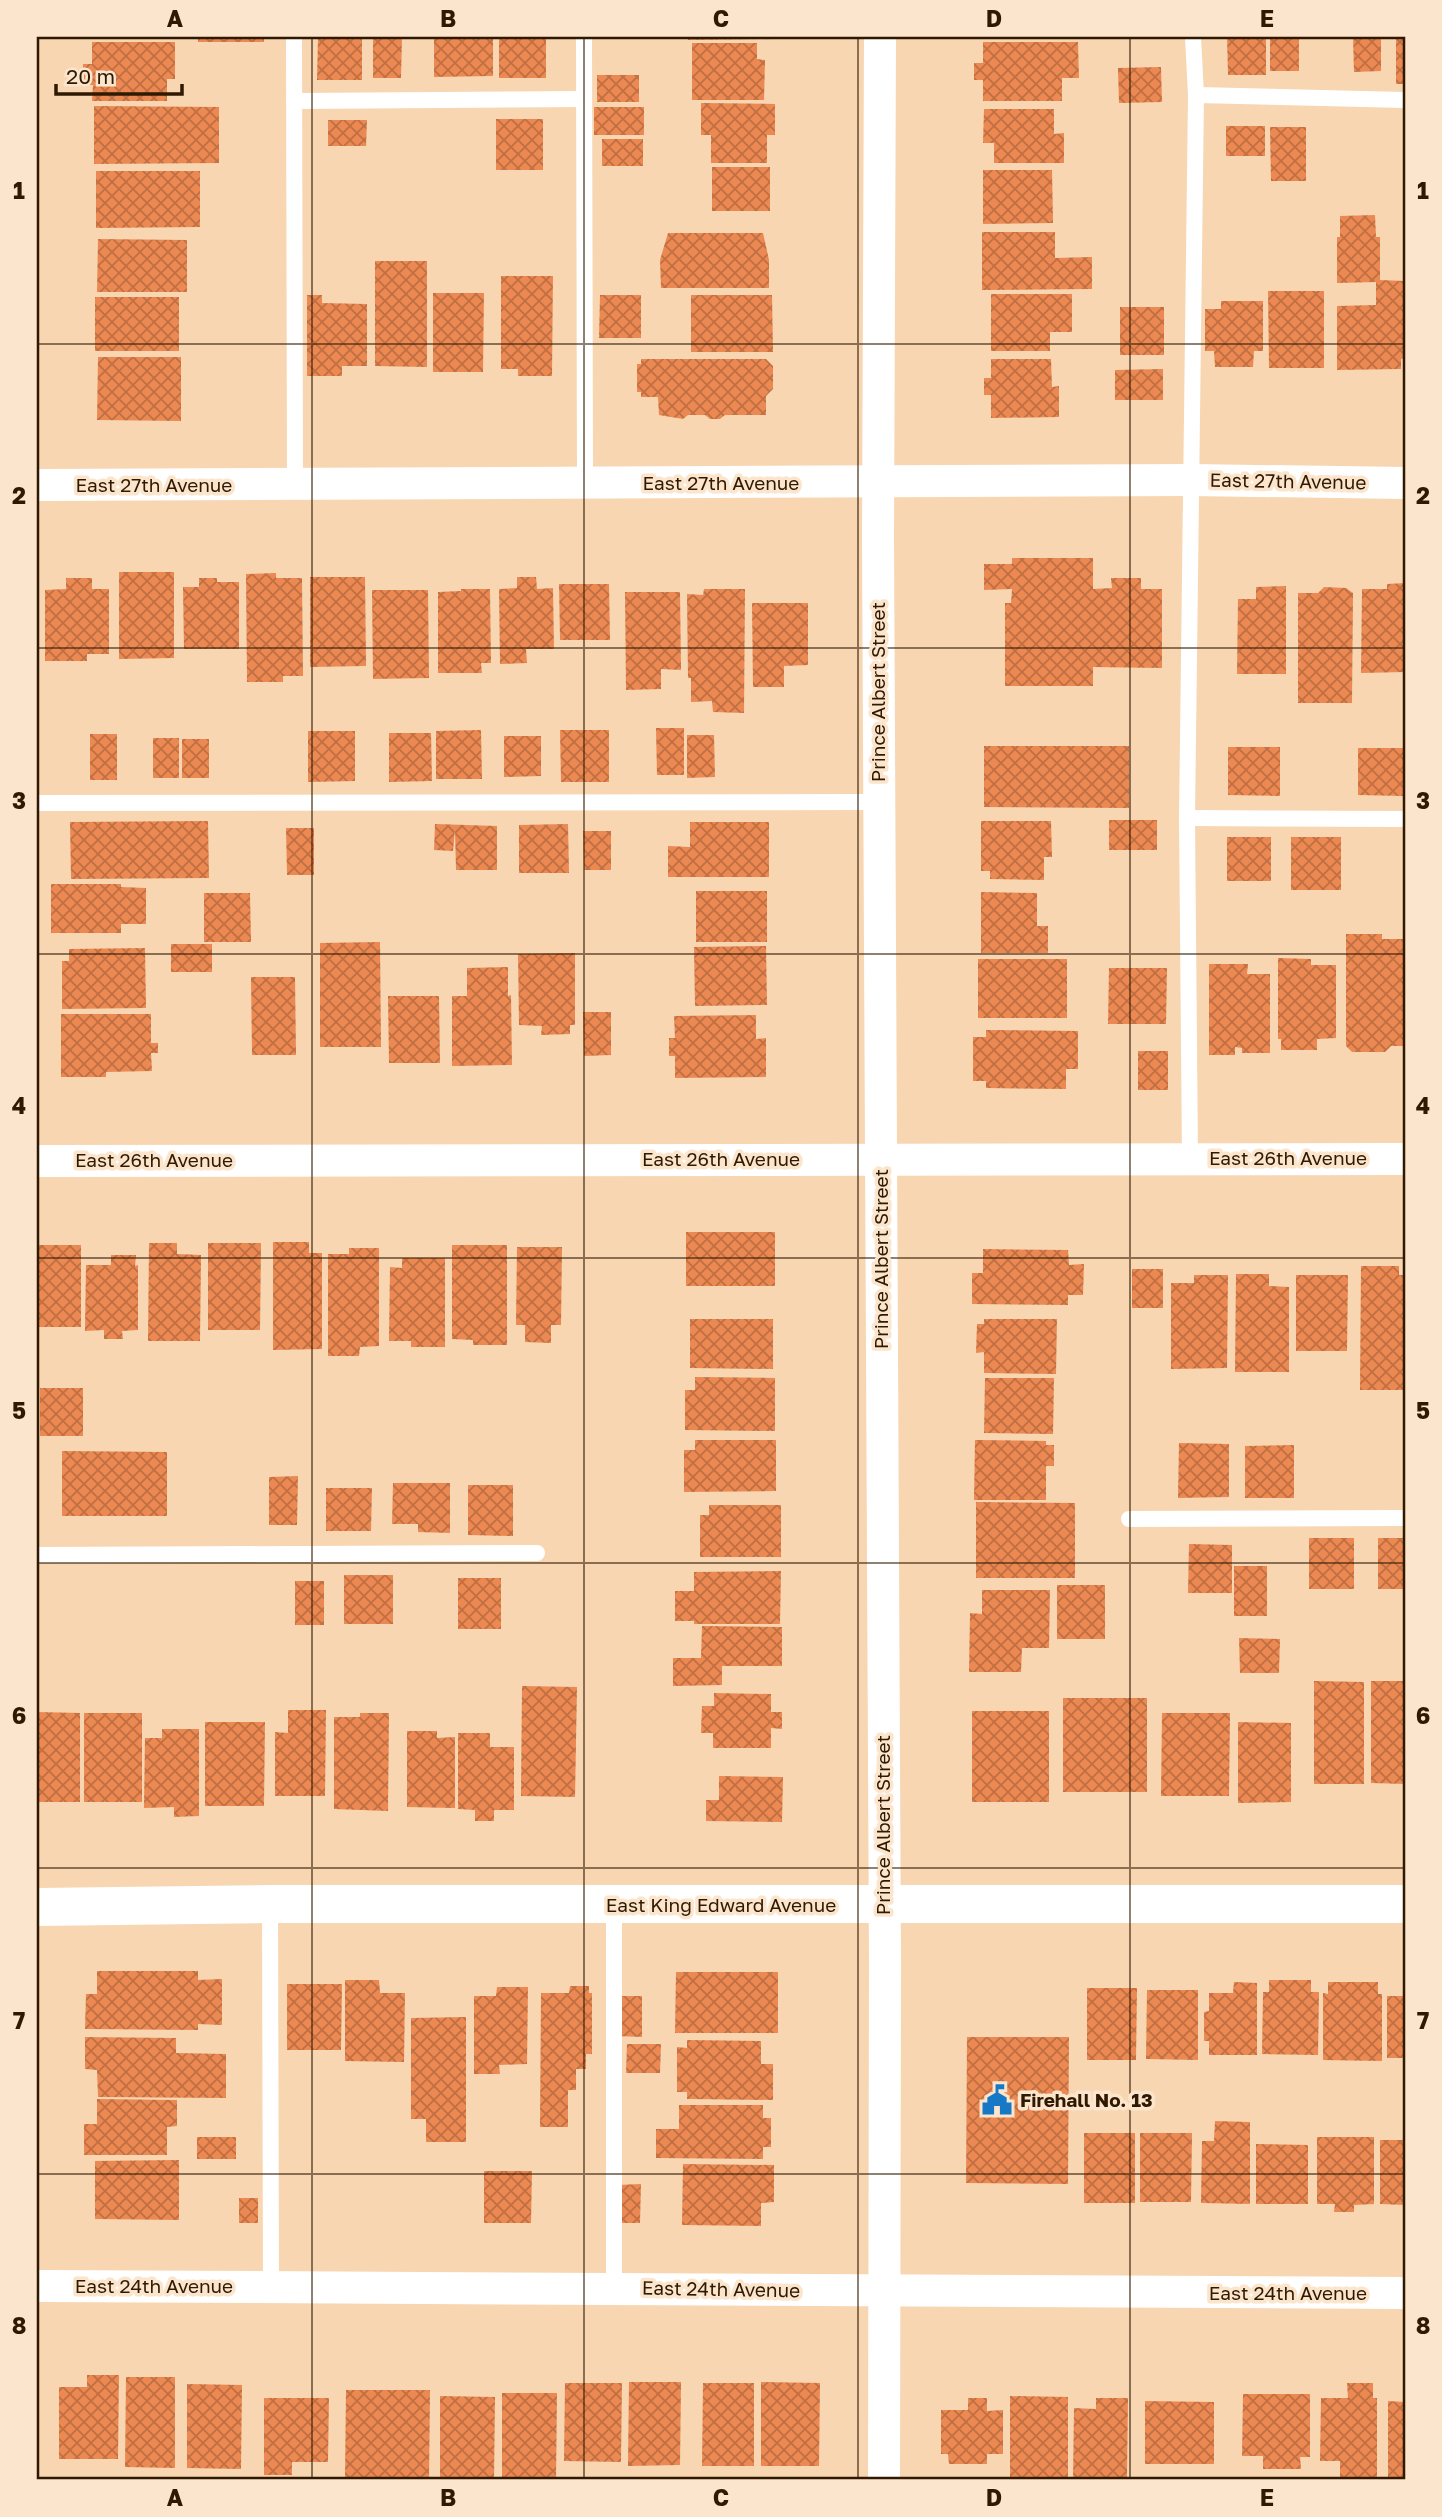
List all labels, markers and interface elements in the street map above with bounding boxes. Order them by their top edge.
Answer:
text: A [167,4,184,32]
text: B [440,4,456,32]
text: C [713,4,729,32]
text: D [986,4,1002,32]
text: E [1260,4,1274,32]
scale bar [56,52,182,96]
text: 20 m [66,63,115,89]
text: 1 [13,176,25,204]
text: 1 [1417,176,1429,204]
street label: East 27th Avenue [1209,468,1367,493]
street label: East 27th Avenue [643,471,799,494]
street label: East 27th Avenue [76,473,232,496]
text: 2 [12,481,26,509]
text: 2 [1416,481,1430,509]
street label: Prince Albert Street [866,602,889,782]
text: 3 [12,786,26,814]
text: 3 [1416,786,1430,814]
text: 4 [12,1091,26,1119]
text: 4 [1416,1091,1430,1119]
street label: East 26th Avenue [1209,1146,1367,1169]
street label: East 26th Avenue [642,1147,800,1170]
street label: East 26th Avenue [75,1148,233,1171]
street label: Prince Albert Street [869,1169,892,1349]
text: 5 [12,1396,26,1424]
text: 5 [1416,1396,1430,1424]
text: 6 [12,1701,26,1729]
text: 6 [1416,1701,1430,1729]
street label: Prince Albert Street [871,1735,894,1915]
street label: East King Edward Avenue [606,1893,836,1916]
text: 7 [13,2006,25,2034]
text: 7 [1417,2006,1429,2034]
public building icon: Firehall No. 13 [980,2083,1014,2117]
place label: Firehall No. 13 [1020,2088,1153,2111]
street label: East 24th Avenue [75,2274,233,2297]
street label: East 24th Avenue [642,2276,800,2301]
street label: East 24th Avenue [1209,2281,1367,2304]
text: 8 [12,2311,26,2339]
text: 8 [1416,2311,1430,2339]
text: A [167,2483,184,2511]
text: B [440,2483,456,2511]
text: C [713,2483,729,2511]
text: D [986,2483,1002,2511]
text: E [1260,2483,1274,2511]

